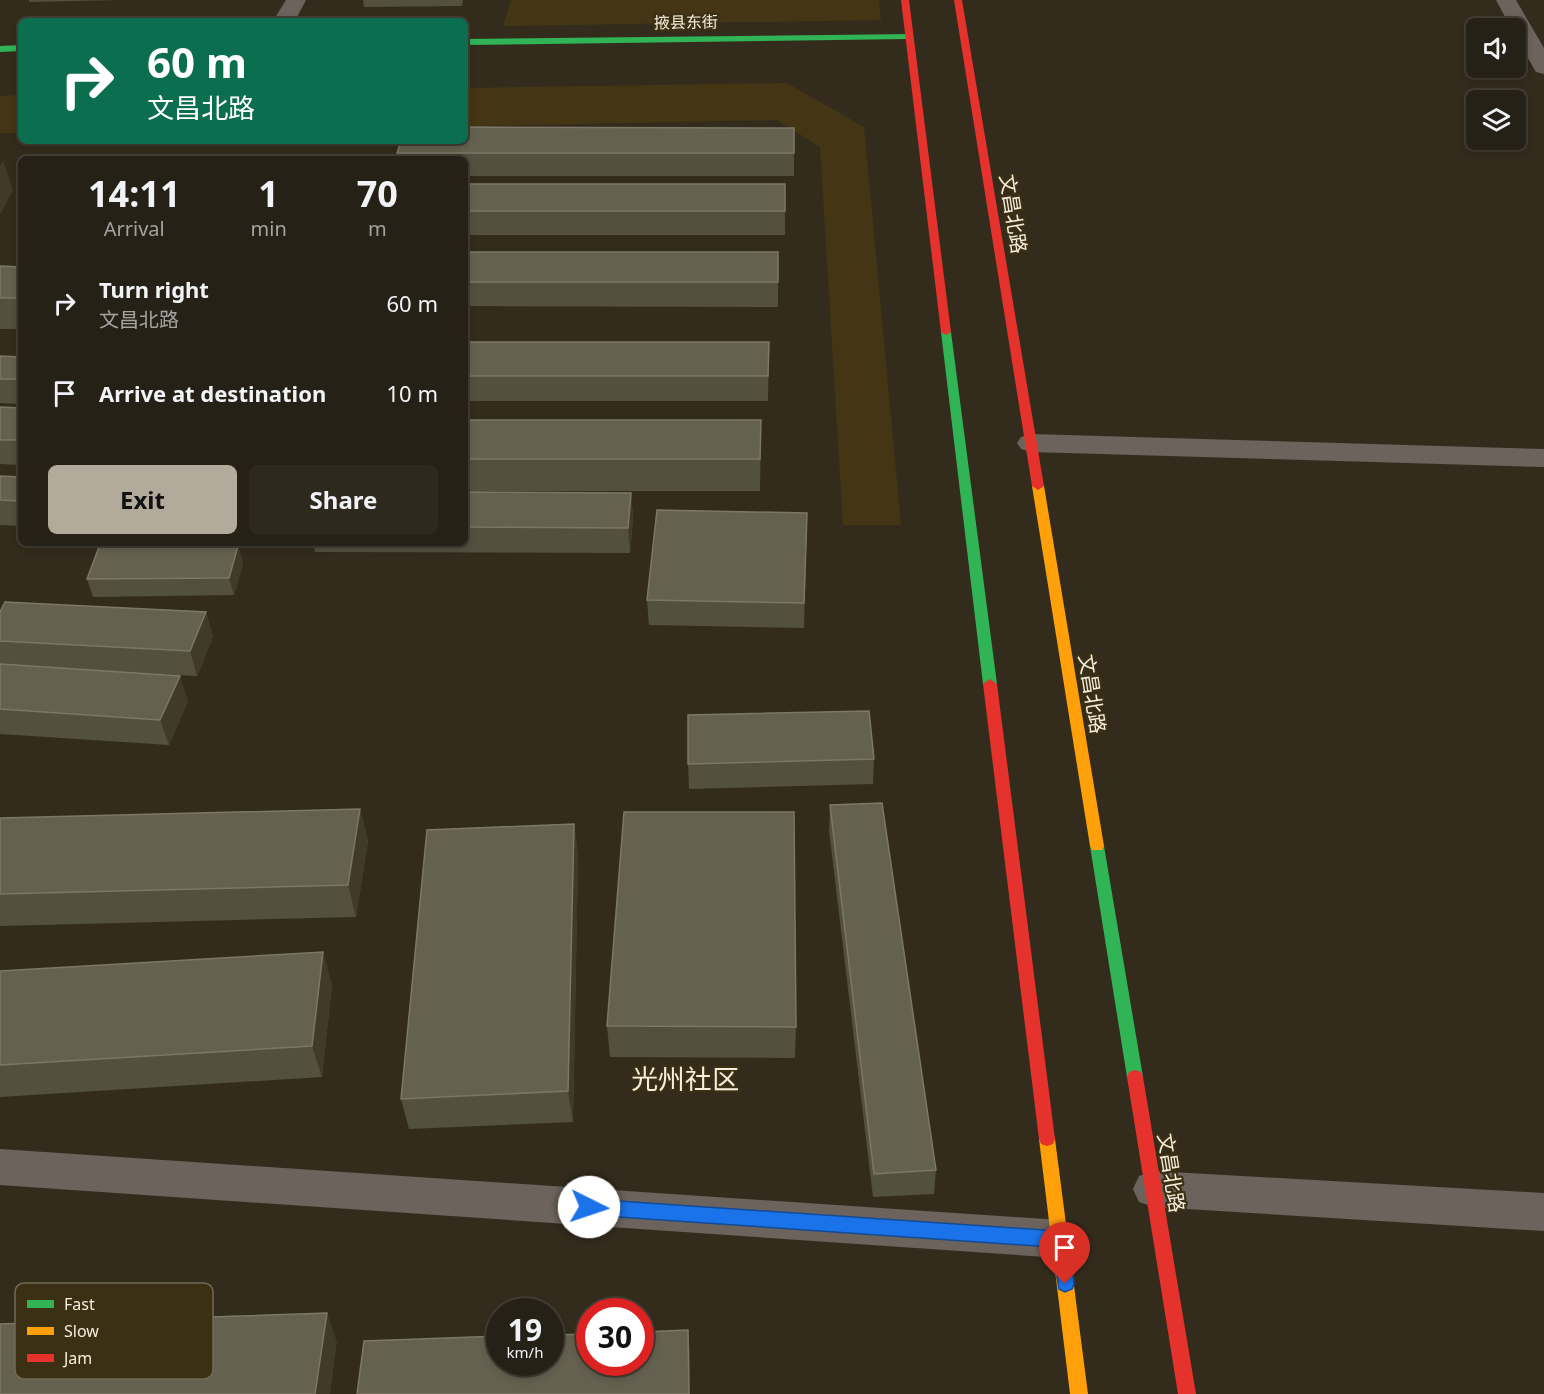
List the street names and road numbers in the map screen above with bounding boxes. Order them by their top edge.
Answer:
street label: 掖县东街 [654,10,718,34]
street label: 文昌北路 [994,172,1033,256]
street label: 文昌北路 [1073,652,1112,736]
street label: 文昌北路 [1152,1131,1191,1215]

